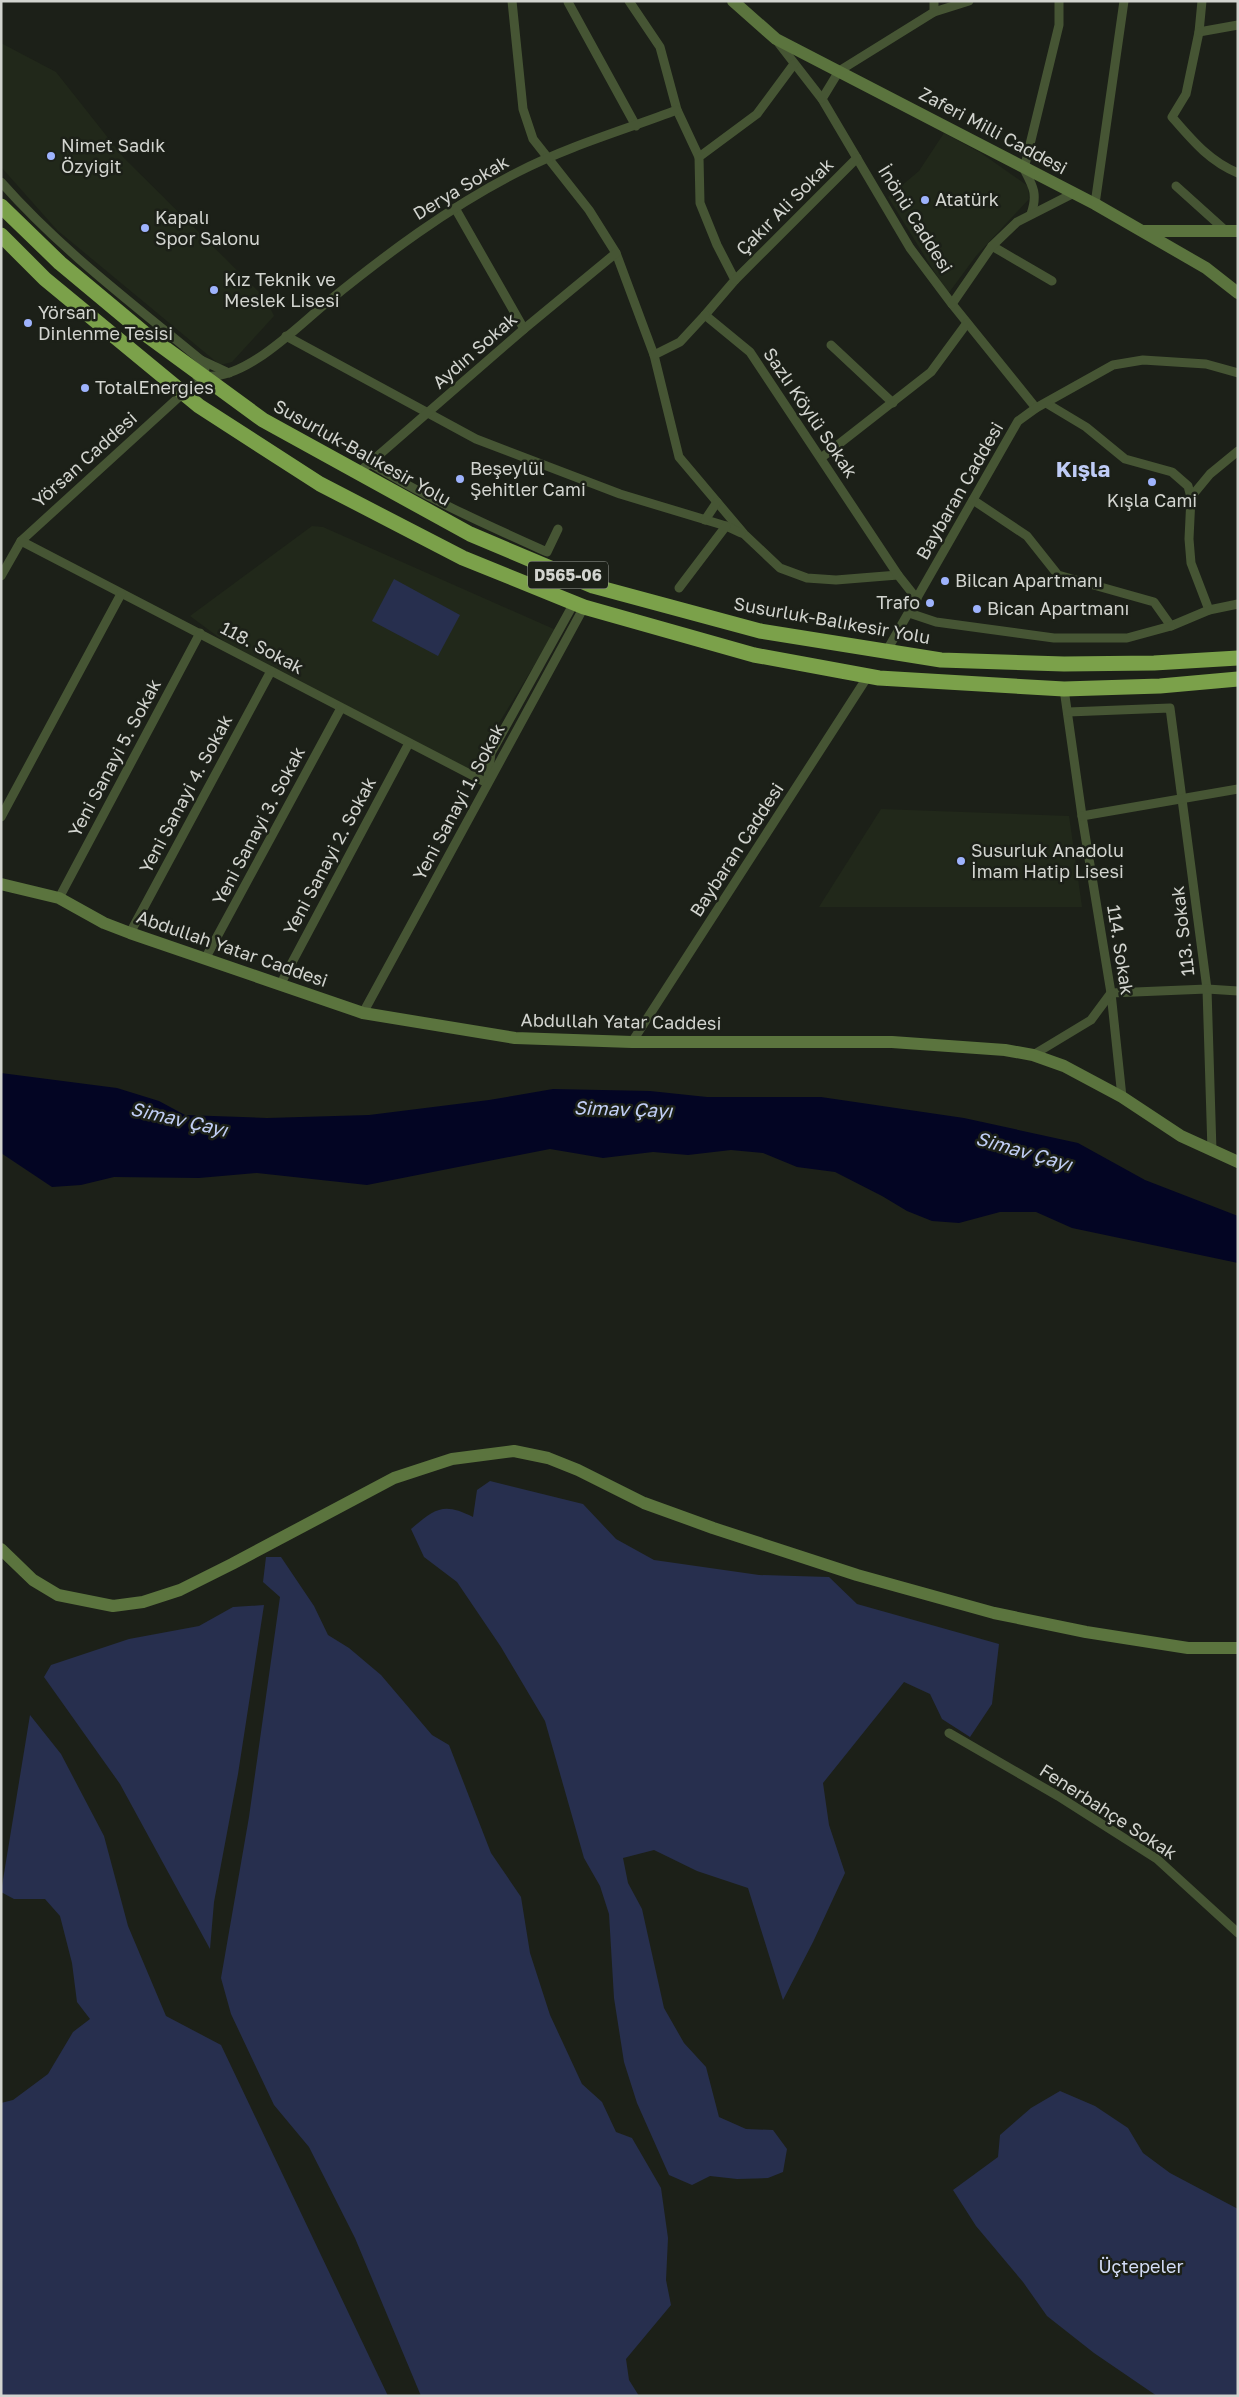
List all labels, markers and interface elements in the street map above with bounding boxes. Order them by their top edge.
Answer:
street label: Zaferi Milli Caddesi [916,82,1071,178]
place label: Nimet Sadık Özyiğit [61,134,165,177]
marker: Nimet Sadık Özyiğit [45,150,57,162]
street label: Derya Sokak [409,150,512,224]
street label: Çakır Ali Sokak [731,153,837,259]
street label: İnönü Caddesi [874,160,958,277]
place label: Atatürk [935,188,999,210]
marker: Atatürk [919,194,931,206]
place label: Kapalı Spor Salonu [155,206,260,249]
marker: Kapalı Spor Salonu [139,222,151,234]
place label: Kız Teknik ve Meslek Lisesi [224,268,340,311]
marker: Kız Teknik ve Meslek Lisesi [208,284,220,296]
place label: Yörsan Dinlenme Tesisi [38,301,173,344]
street label: Aydın Sokak [428,308,521,393]
marker: Yörsan Dinlenme Tesisi [22,317,34,329]
street label: Sazlı Köylü Sokak [759,343,863,482]
place label: TotalEnergies [95,376,214,398]
marker: TotalEnergies [79,382,91,394]
street label: Susurluk-Balıkesir Yolu [270,394,455,510]
street label: Yörsan Caddesi [28,407,141,512]
street label: Baybaran Caddesi [911,418,1007,563]
district label: Kışla [1056,455,1110,482]
place label: Beşeylül Şehitler Cami [470,457,586,500]
marker: Beşeylül Şehitler Cami [454,473,466,485]
marker: Kışla Cami [1146,476,1158,488]
place label: Kışla Cami [1107,489,1197,511]
road number: D565-06 [528,562,608,588]
place label: Bilcan Apartmanı [955,569,1103,591]
marker: Bilcan Apartmanı [939,575,951,587]
place label: Trafo [876,591,920,613]
street label: Susurluk-Balıkesir Yolu [732,592,932,648]
marker: Trafo [924,597,936,609]
place label: Bican Apartmanı [987,597,1129,619]
marker: Bican Apartmanı [971,603,983,615]
street label: 118. Sokak [217,616,308,678]
street label: Yeni Sanayi 5. Sokak [63,675,165,840]
street label: Yeni Sanayi 4. Sokak [134,710,236,877]
street label: Yeni Sanayi 1. Sokak [408,719,509,884]
street label: Yeni Sanayi 3. Sokak [207,743,309,908]
street label: Yeni Sanayi 2. Sokak [278,773,380,938]
street label: Baybaran Caddesi [685,778,788,920]
place label: Susurluk Anadolu İmam Hatip Lisesi [971,839,1124,882]
marker: Susurluk Anadolu İmam Hatip Lisesi [955,855,967,867]
street label: 113. Sokak [1166,885,1198,977]
street label: 114. Sokak [1103,903,1139,997]
street label: Abdullah Yatar Caddesi [134,905,331,991]
street label: Abdullah Yatar Caddesi [521,1008,722,1034]
water label: Simav Çayı [573,1095,674,1122]
water label: Simav Çayı [128,1096,231,1141]
water label: Simav Çayı [973,1126,1076,1175]
street label: Fenerbahçe Sokak [1036,1759,1181,1864]
park label: Üçtepeler [1098,2255,1184,2277]

